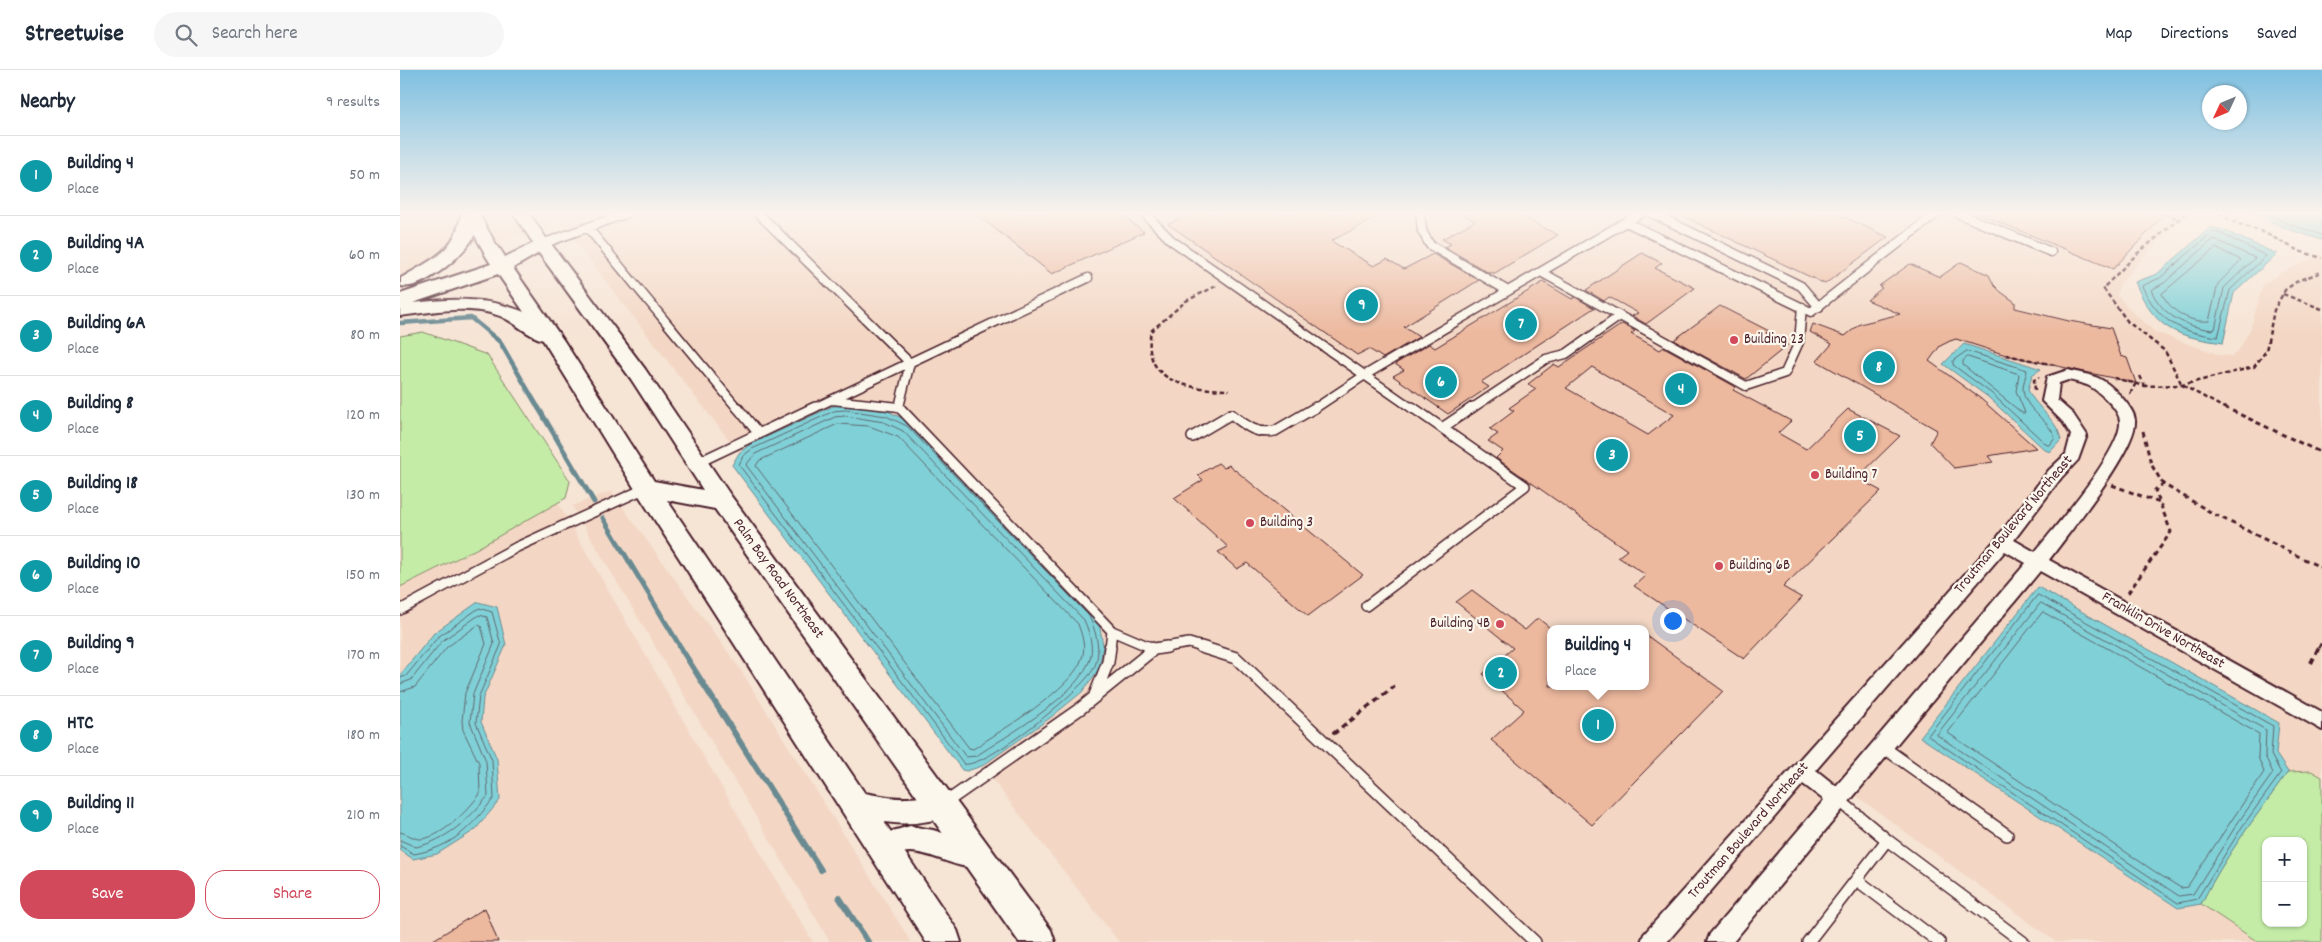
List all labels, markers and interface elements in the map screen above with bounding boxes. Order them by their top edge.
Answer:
search box [154,12,504,57]
text: Streetwise [25,18,124,52]
icon: search [172,21,200,49]
text: Search here [212,21,298,48]
text: Map [2105,22,2132,47]
text: Directions [2160,22,2229,47]
text: Saved [2257,22,2297,47]
north arrow [2202,85,2247,130]
text: Nearby [20,88,75,118]
text: 9 results [326,91,380,114]
text: Building 4 [67,151,134,178]
text: 1 [34,164,38,187]
text: 50 m [349,164,380,187]
text: Place [67,178,99,201]
text: Building 4A [67,231,144,258]
text: 2 [33,244,40,267]
text: 60 m [349,244,380,267]
text: Place [67,258,99,281]
pin: 9 [1346,286,1378,324]
pin: 7 [1505,305,1537,343]
text: Building 6A [67,311,146,338]
text: 3 [32,324,40,347]
text: 80 m [350,324,380,347]
place label: Building 23 [1744,329,1804,351]
marker: Building 23 [1728,334,1740,346]
text: Place [67,338,99,361]
pin: 8 [1863,348,1895,386]
pin: 6 [1425,363,1457,401]
pin: 4 [1665,370,1697,408]
text: Building 8 [67,391,134,418]
text: 4 [33,404,39,427]
text: 120 m [346,404,380,427]
pin: 5 [1844,417,1876,455]
text: Place [67,418,99,441]
pin: 3 [1596,436,1628,474]
street label: Troutman Boulevard Northeast [1949,450,2079,599]
place label: Building 7 [1825,464,1878,486]
marker: Building 7 [1809,469,1821,481]
text: Building 18 [67,471,138,498]
text: 5 [32,484,40,507]
text: 130 m [346,484,380,507]
text: Place [67,498,99,521]
place label: Building 3 [1260,512,1313,534]
street label: Palm Bay Road Northeast [727,514,829,644]
marker: Building 3 [1244,517,1256,529]
text: Building 10 [67,551,141,578]
place label: Building 6B [1729,555,1790,577]
marker: Building 6B [1713,560,1725,572]
text: 6 [32,564,40,587]
text: 150 m [346,564,380,587]
text: Place [67,578,99,601]
street label: Franklin Drive Northeast [2097,587,2229,675]
your location [1660,608,1686,634]
place label: Building 4B [1430,613,1490,635]
marker: Building 4B [1494,618,1506,630]
popup [1547,625,1649,690]
text: Building 9 [67,631,135,658]
text: Building 4 [1565,633,1631,660]
text: 7 [33,644,39,667]
text: 170 m [347,644,380,667]
pin: 2 [1485,654,1517,692]
text: Place [67,658,99,681]
text: Place [1565,660,1597,683]
pin: 1 [1582,706,1614,744]
text: HTC [67,711,94,738]
text: 8 [33,724,39,747]
text: 180 m [347,724,380,747]
text: Place [67,738,99,761]
street label: Troutman Boulevard Northeast [1683,757,1815,904]
text: Building 11 [67,791,134,818]
text: 9 [32,804,40,827]
text: 210 m [346,804,380,827]
text: Place [67,818,99,841]
map controls [2262,837,2307,927]
button: + [2262,837,2307,882]
button: Save [20,870,195,919]
button: Share [205,870,380,919]
button: − [2262,882,2307,927]

